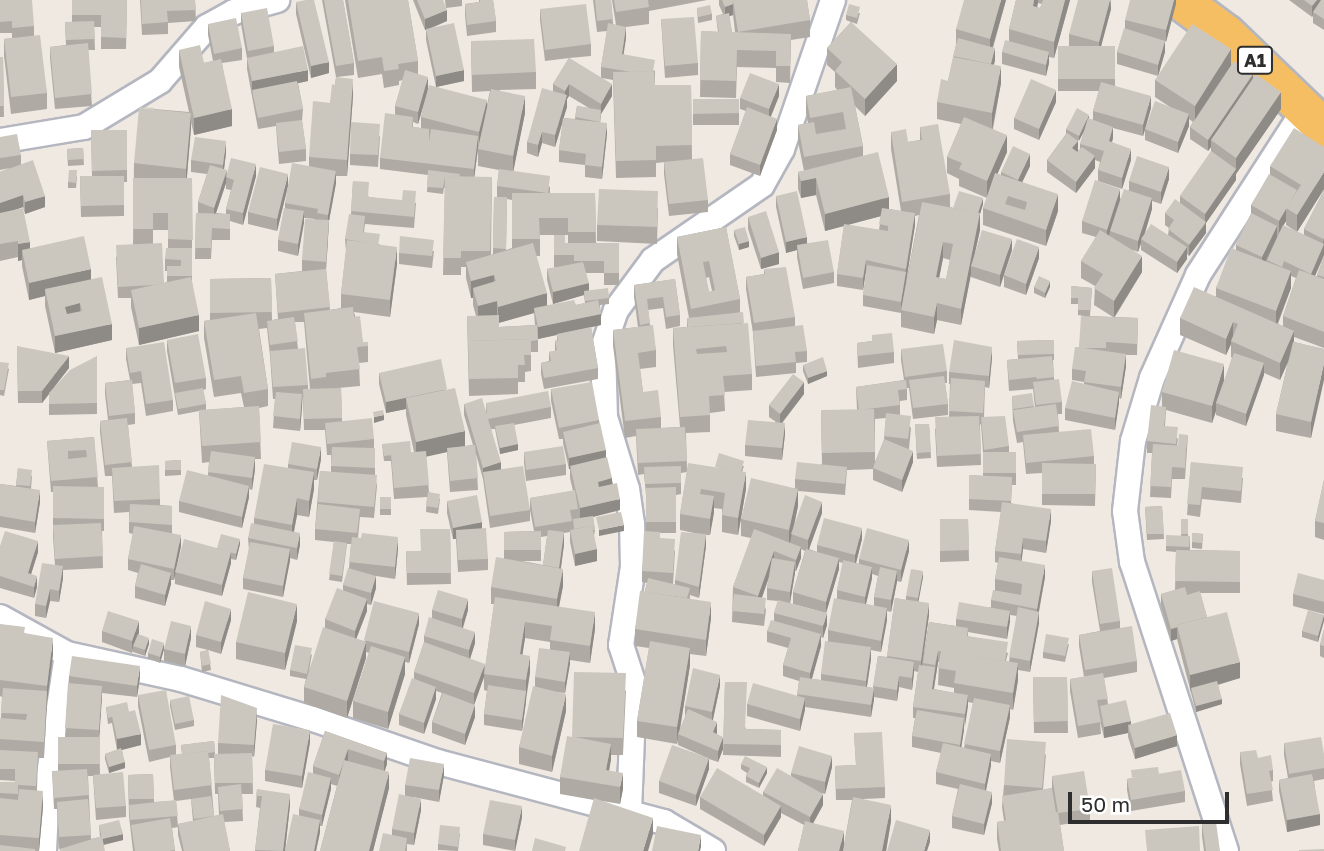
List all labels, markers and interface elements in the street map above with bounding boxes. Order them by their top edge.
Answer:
road number: A1 [1236,46,1274,74]
scale bar [1072,778,1233,822]
text: 50 m [1081,791,1130,817]

